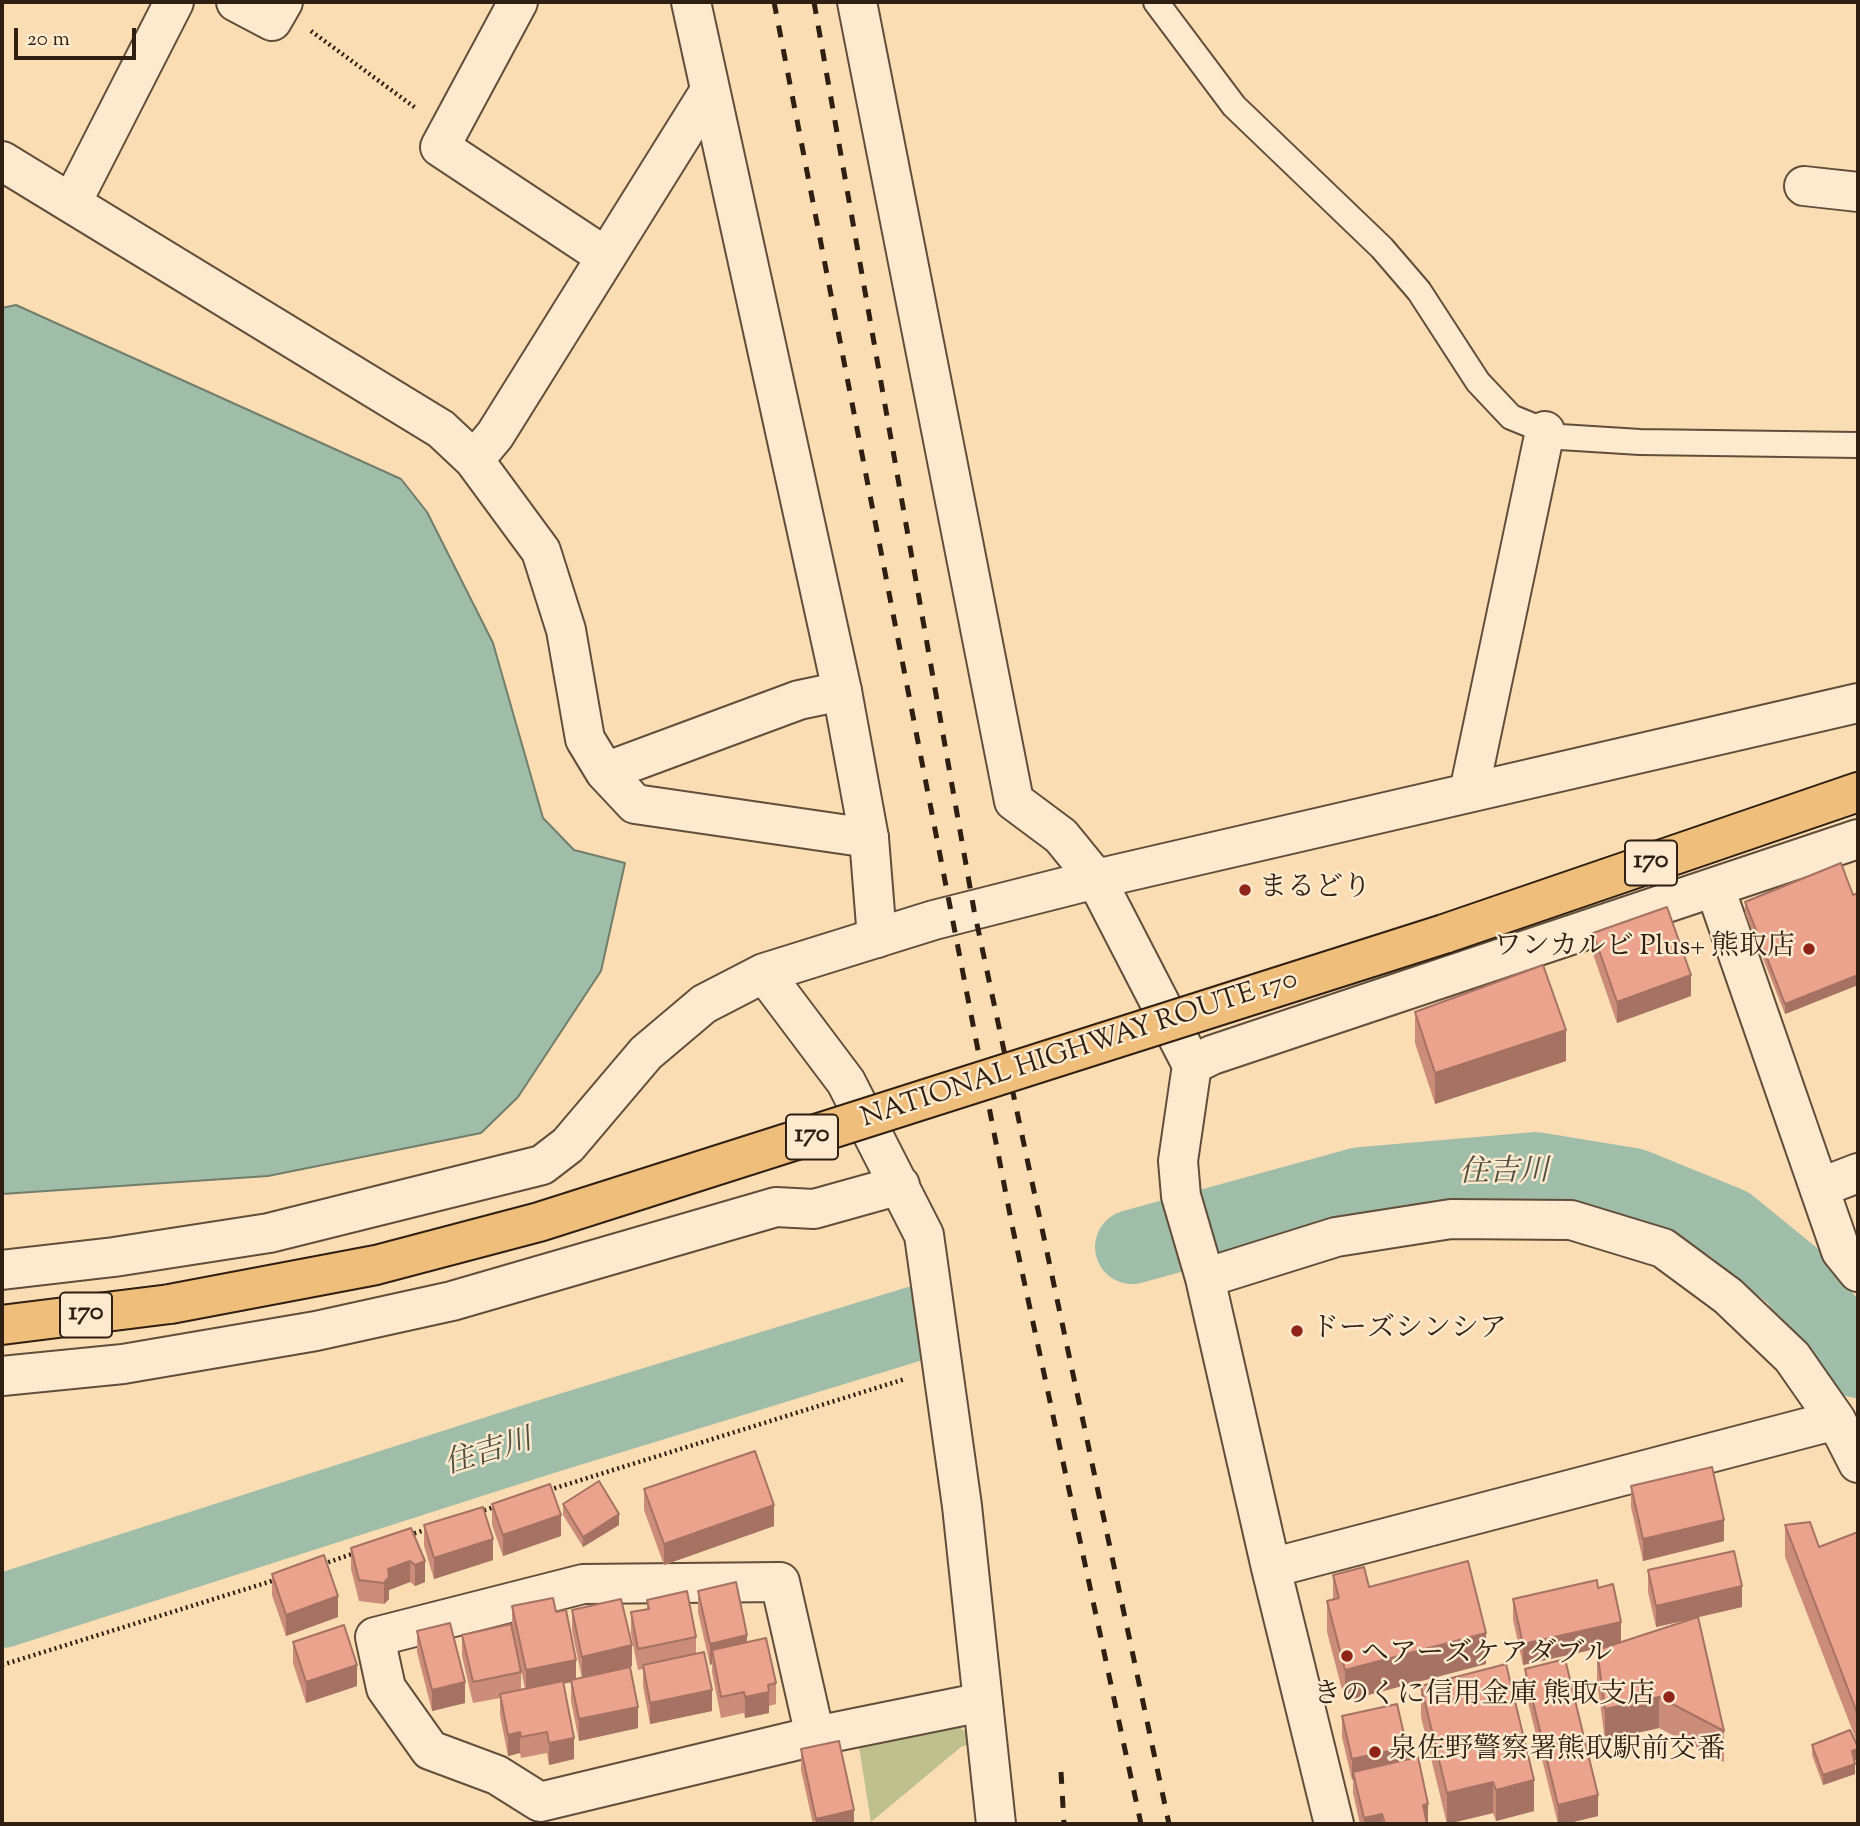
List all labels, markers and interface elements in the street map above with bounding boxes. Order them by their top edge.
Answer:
scale bar [18,14,140,58]
text: 20 m [27,25,70,55]
road number: 170 [1625,841,1677,886]
place label: まるどり [1259,873,1371,907]
marker: まるどり [1237,882,1253,898]
place label: ワンカルビ Plus+ 熊取店 [1494,932,1795,966]
marker: ワンカルビ Plus+ 熊取店 [1801,941,1817,957]
street label: NATIONAL HIGHWAY ROUTE 170 [858,964,1302,1138]
road number: 170 [786,1114,838,1160]
water label: 住吉川 [1459,1156,1549,1194]
road number: 170 [60,1292,112,1338]
place label: ドーズシンシア [1311,1314,1507,1348]
marker: ドーズシンシア [1289,1323,1305,1339]
water label: 住吉川 [441,1425,537,1485]
place label: ヘアーズケアダブル [1361,1639,1612,1673]
marker: ヘアーズケアダブル [1339,1648,1355,1664]
place label: きのくに信用金庫 熊取支店 [1313,1680,1655,1714]
marker: きのくに信用金庫 熊取支店 [1661,1689,1677,1705]
place label: 泉佐野警察署熊取駅前交番 [1389,1735,1725,1769]
marker: 泉佐野警察署熊取駅前交番 [1367,1744,1383,1760]

